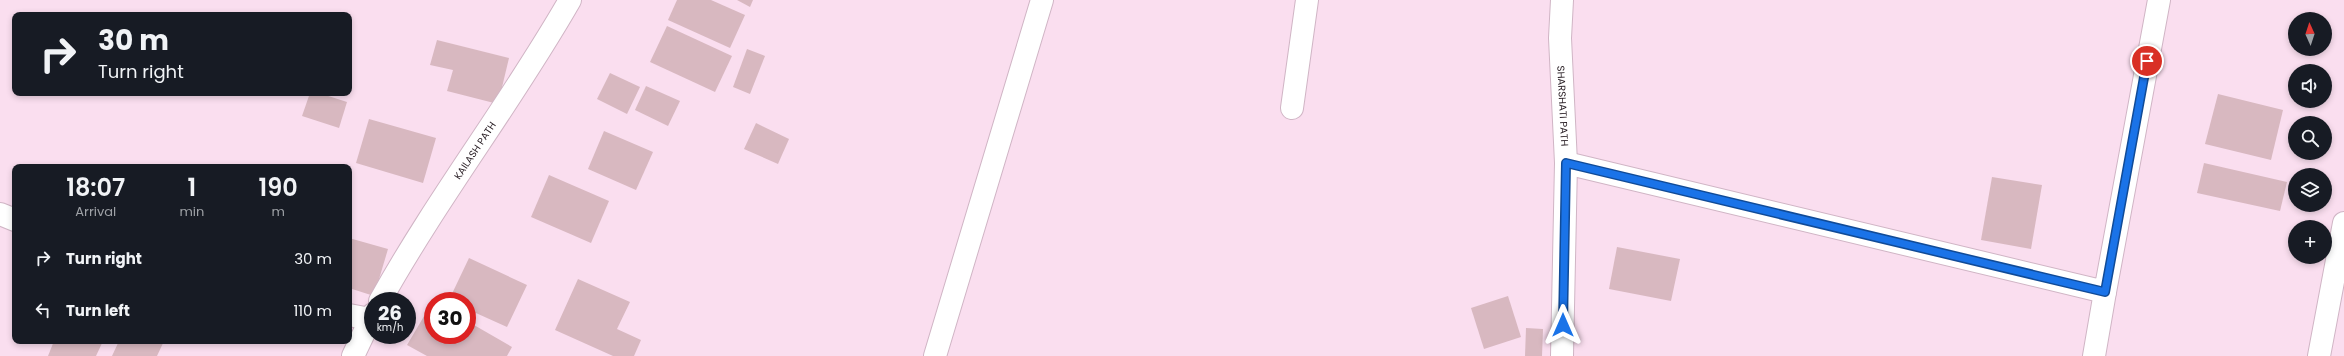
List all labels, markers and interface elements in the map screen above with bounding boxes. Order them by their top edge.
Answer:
north arrow [2288,12,2332,56]
map controls [2288,12,2332,264]
text: 30 m [98,21,169,60]
icon: right [32,28,84,80]
pin [2130,44,2164,78]
icon: arrive [2136,50,2158,72]
text: Turn right [98,59,184,84]
button: sound [2288,64,2332,108]
street label: SHARSHATI PATH [1554,65,1573,147]
button: search [2288,116,2332,160]
street label: KAILASH PATH [450,118,499,182]
button: layers [2288,168,2332,212]
text: 18:07 [66,171,125,204]
text: 1 [188,171,196,204]
text: 190 [259,171,298,204]
text: Arrival [75,202,116,221]
text: min [179,202,204,221]
text: m [271,202,285,221]
button: + [2288,220,2332,264]
icon: right [32,247,54,269]
text: Turn right [66,248,142,269]
text: 30 m [294,248,332,269]
speed limit sign: 30 [424,292,476,344]
icon: left [32,299,54,321]
text: 26 [378,299,402,327]
text: Turn left [66,300,130,321]
text: 110 m [294,300,332,321]
position arrow [1542,304,1584,346]
text: km/h [377,320,403,335]

